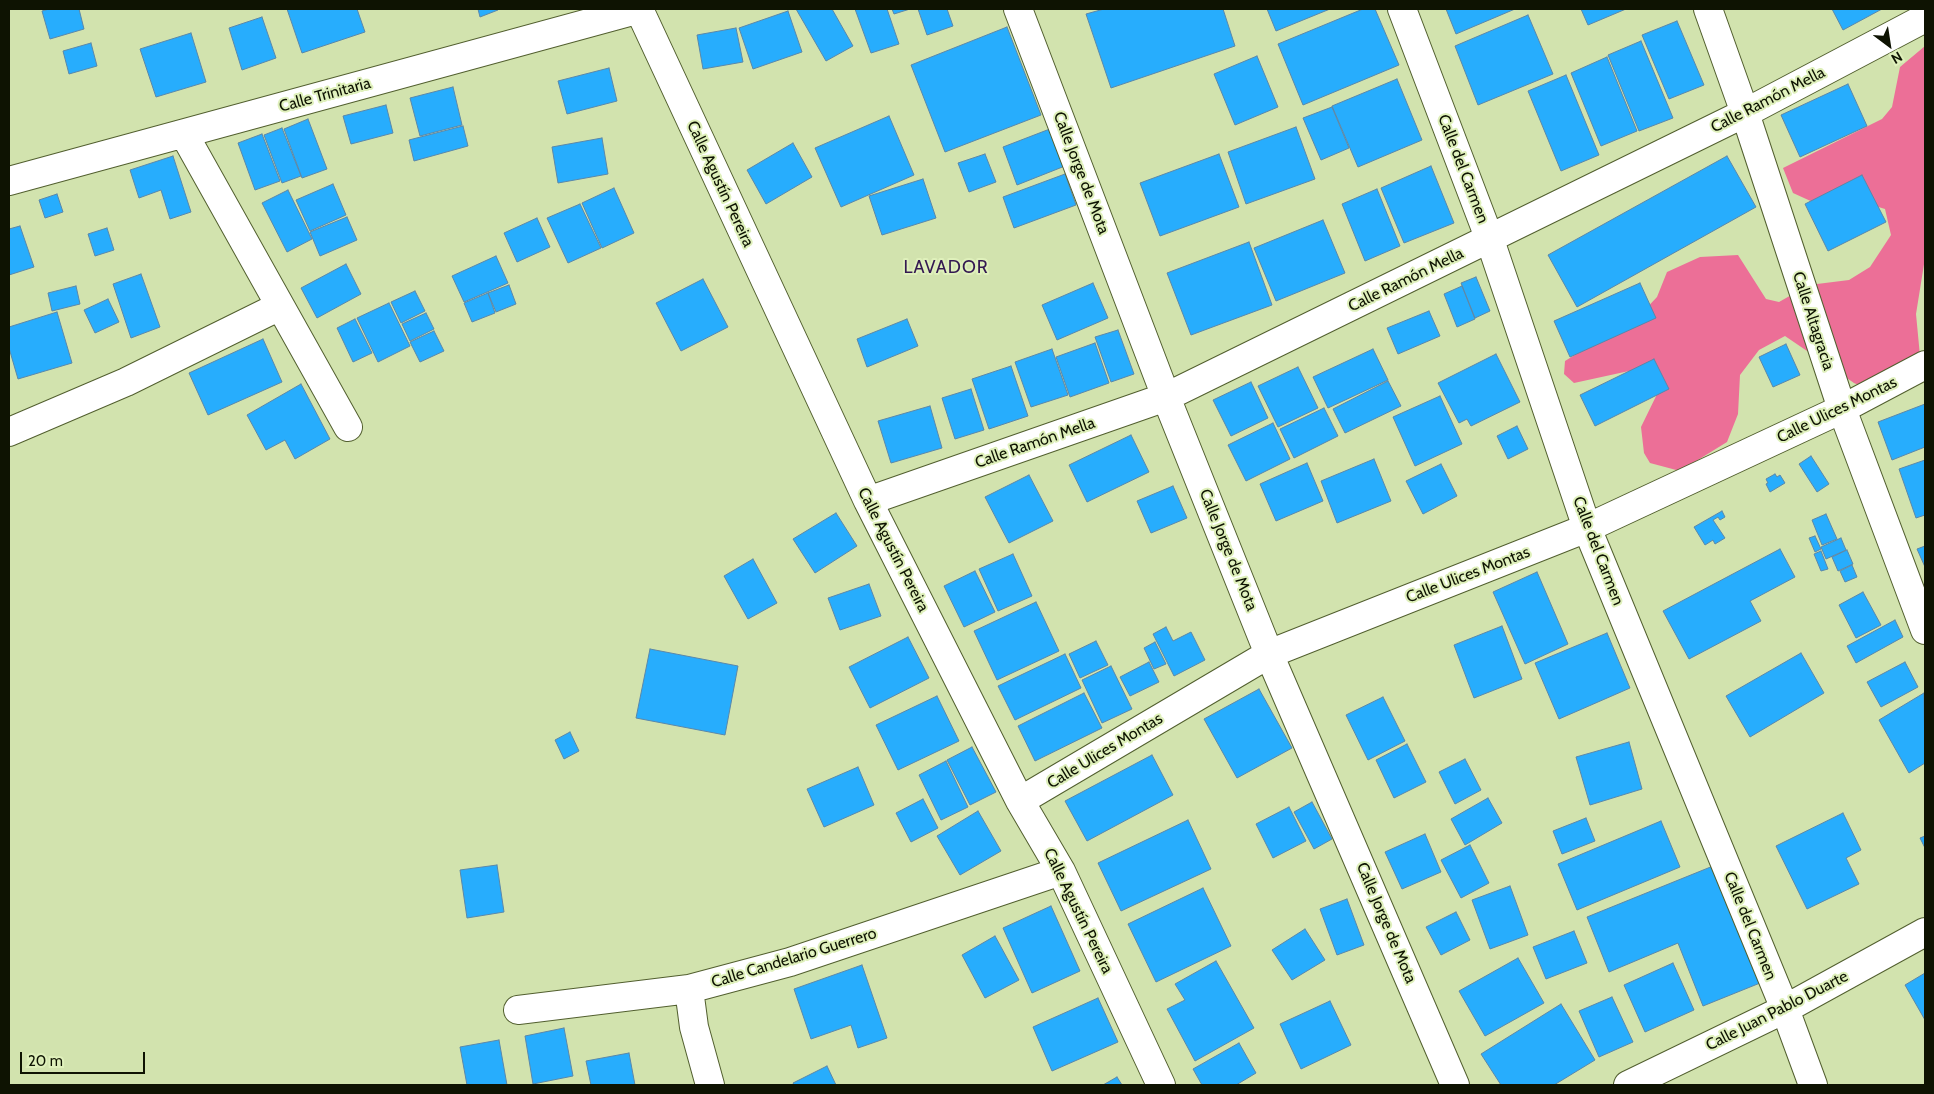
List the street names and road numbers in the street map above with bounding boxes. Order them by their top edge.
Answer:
street label: Calle Ramón Mella [1708,63,1828,137]
street label: Calle Trinitaria [277,74,373,116]
street label: Calle Jorge de Mota [1049,109,1113,237]
street label: Calle del Carmen [1433,112,1493,226]
street label: Calle Agustín Pereira [682,118,758,250]
street label: Calle Ramón Mella [1345,244,1467,316]
street label: Calle Altagracia [1788,269,1838,373]
street label: Calle Ulices Montas [1774,373,1900,447]
street label: Calle Ramón Mella [972,413,1098,473]
street label: Calle Agustín Pereira [853,485,933,615]
street label: Calle Jorge de Mota [1195,486,1261,614]
street label: Calle del Carmen [1568,494,1628,608]
street label: Calle Ulices Montas [1403,543,1533,607]
street label: Calle Ulices Montas [1044,709,1166,793]
street label: Calle Agustín Pereira [1039,845,1117,977]
street label: Calle Jorge de Mota [1352,860,1420,986]
street label: Calle del Carmen [1720,869,1780,983]
street label: Calle Candelario Guerrero [709,924,879,992]
street label: Calle Juan Pablo Duarte [1703,967,1851,1055]

